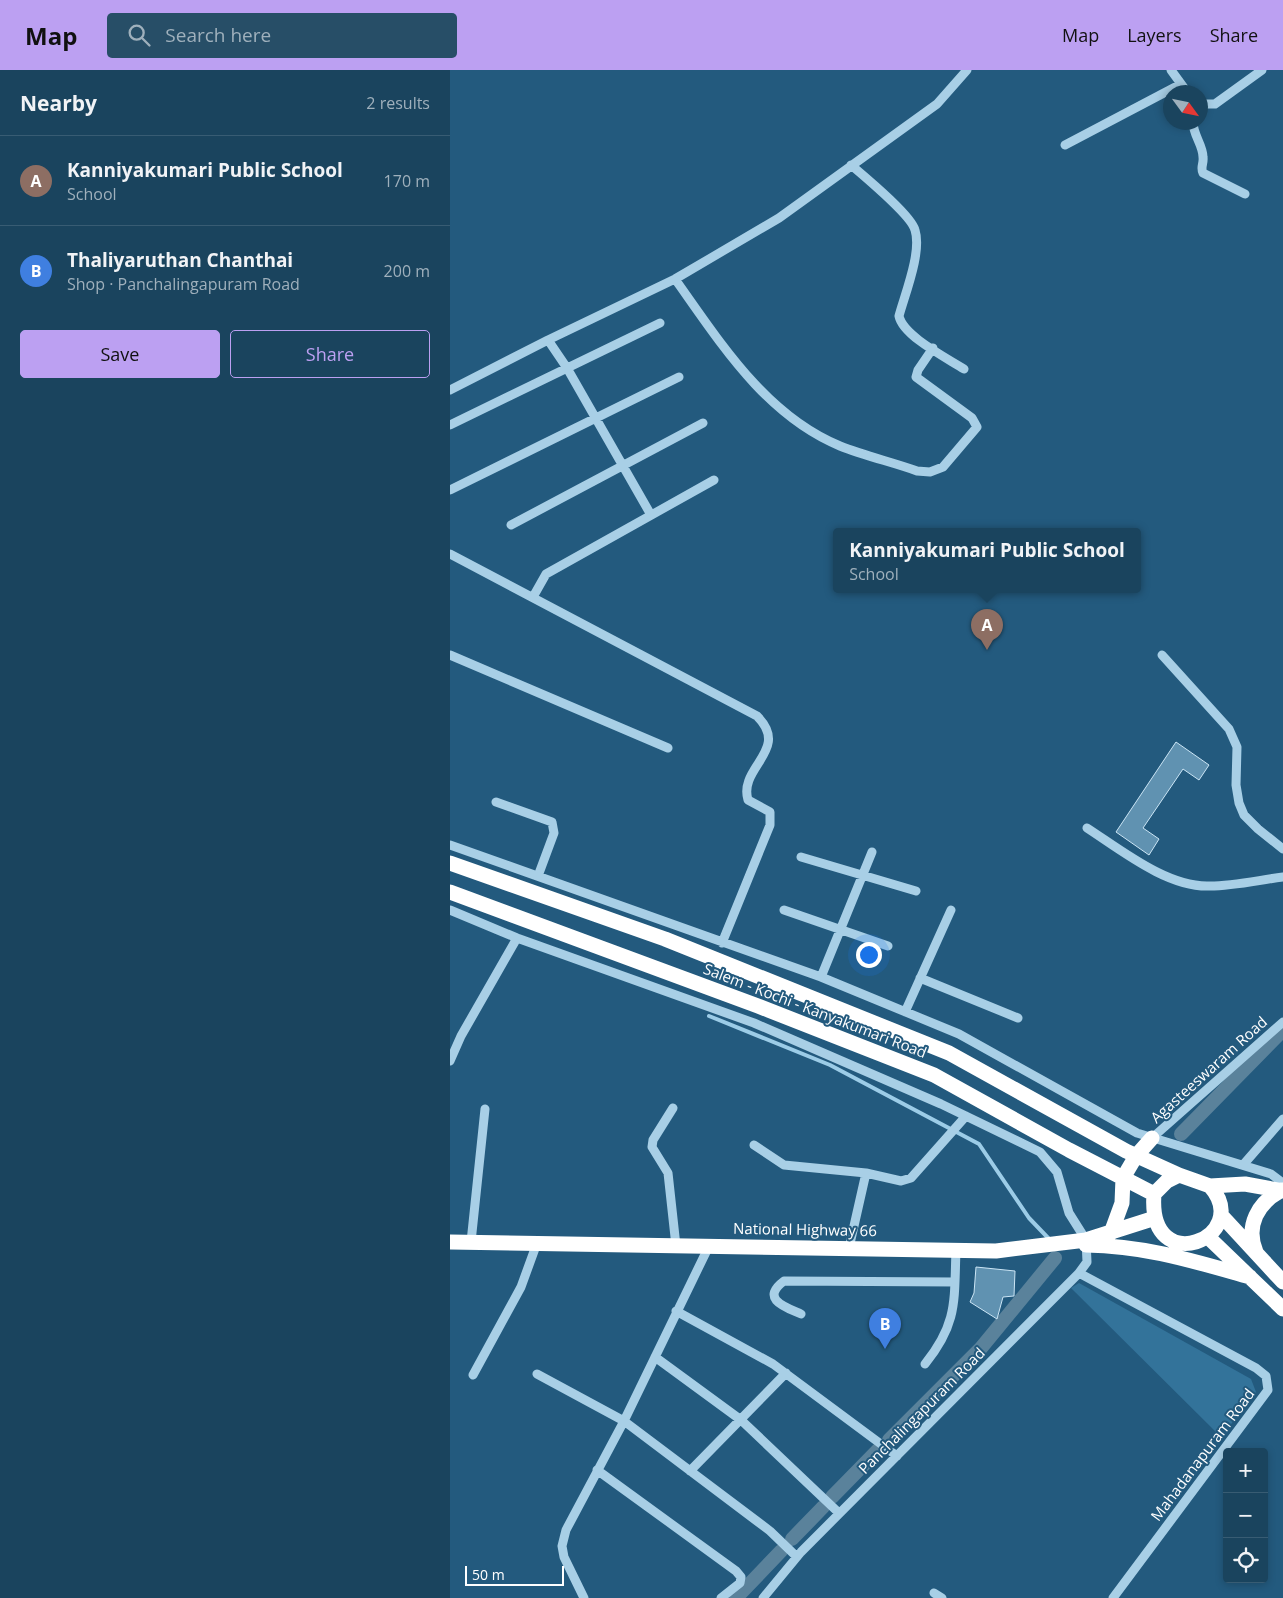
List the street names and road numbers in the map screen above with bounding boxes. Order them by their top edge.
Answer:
street label: Salem - Kochi - Kanyakumari Road [701,958,930,1062]
street label: Agasteeswaram Road [1146,1011,1271,1127]
street label: National Highway 66 [733,1218,877,1240]
street label: Panchalingapuram Road [854,1343,989,1478]
street label: Mahadanapuram Road [1146,1384,1259,1525]

